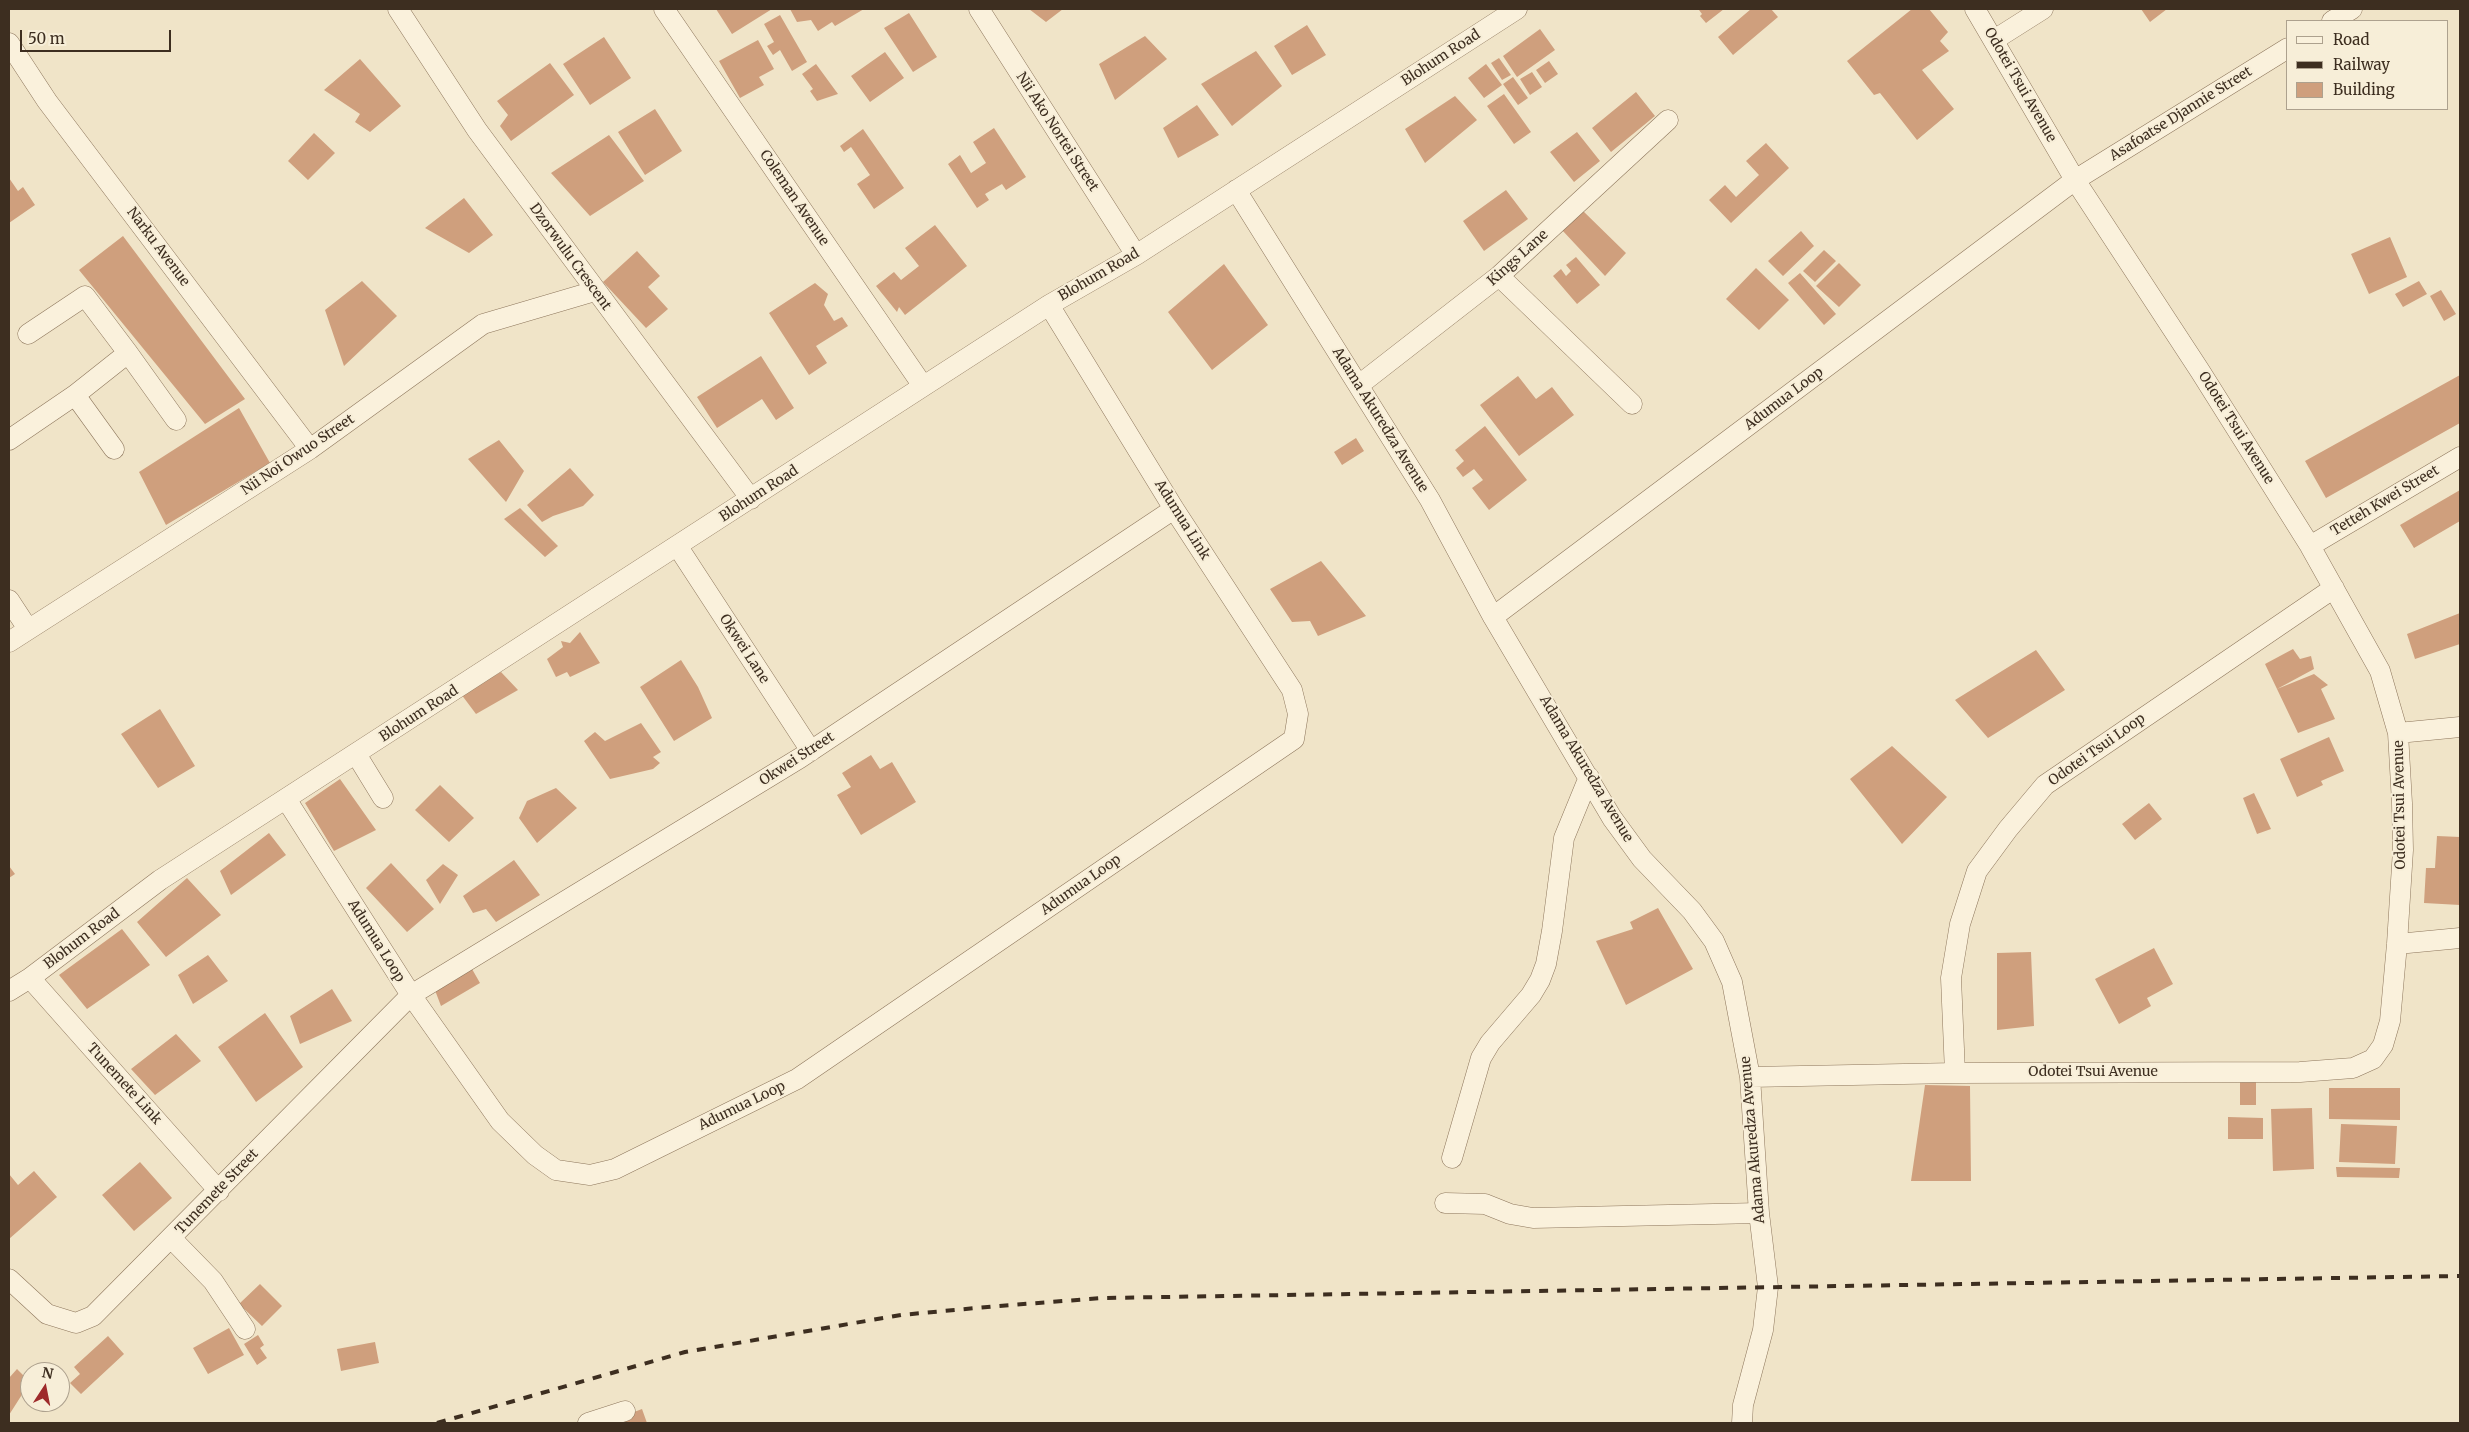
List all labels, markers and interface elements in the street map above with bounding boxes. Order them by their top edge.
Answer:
scale bar [22,20,174,52]
legend [2286,20,2449,110]
street label: Odotei Tsui Avenue [1980,25,2060,145]
street label: Blohum Road [1399,26,1483,90]
text: 50 m [28,29,65,48]
text: Road [2333,30,2369,49]
text: Railway [2333,55,2390,74]
street label: Asafoatse Djannie Street [2107,63,2255,165]
street label: Nii Ako Nortei Street [1012,69,1102,195]
text: Building [2333,80,2395,99]
street label: Coleman Avenue [756,147,832,249]
street label: Dzorwulu Crescent [526,200,614,314]
street label: Narku Avenue [123,204,193,290]
street label: Kings Lane [1484,226,1552,290]
street label: Blohum Road [1056,245,1142,305]
street label: Adama Akuredza Avenue [1328,344,1432,496]
street label: Adumua Loop [1741,364,1827,434]
street label: Odotei Tsui Avenue [2195,369,2277,487]
street label: Nii Noi Owuo Street [238,411,358,499]
street label: Blohum Road [717,462,801,526]
street label: Tetteh Kwei Street [2328,462,2442,540]
street label: Adumua Link [1151,477,1213,563]
street label: Okwei Lane [715,611,773,687]
street label: Blohum Road [377,682,461,746]
street label: Adama Akuredza Avenue [1536,693,1636,845]
street label: Odotei Tsui Loop [2045,710,2149,790]
street label: Okwei Street [756,729,838,789]
street label: Odotei Tsui Avenue [2390,740,2410,870]
street label: Adumua Loop [1038,851,1124,919]
street label: Adumua Loop [344,897,408,985]
street label: Blohum Road [41,905,123,973]
street label: Tunemete Link [83,1040,165,1128]
street label: Adama Akuredza Avenue [1737,1056,1769,1224]
street label: Odotei Tsui Avenue [2028,1064,2158,1080]
street label: Adumua Loop [696,1078,788,1134]
street label: Tunemete Street [172,1146,262,1238]
north arrow [20,1362,70,1412]
text: N [41,1363,55,1383]

